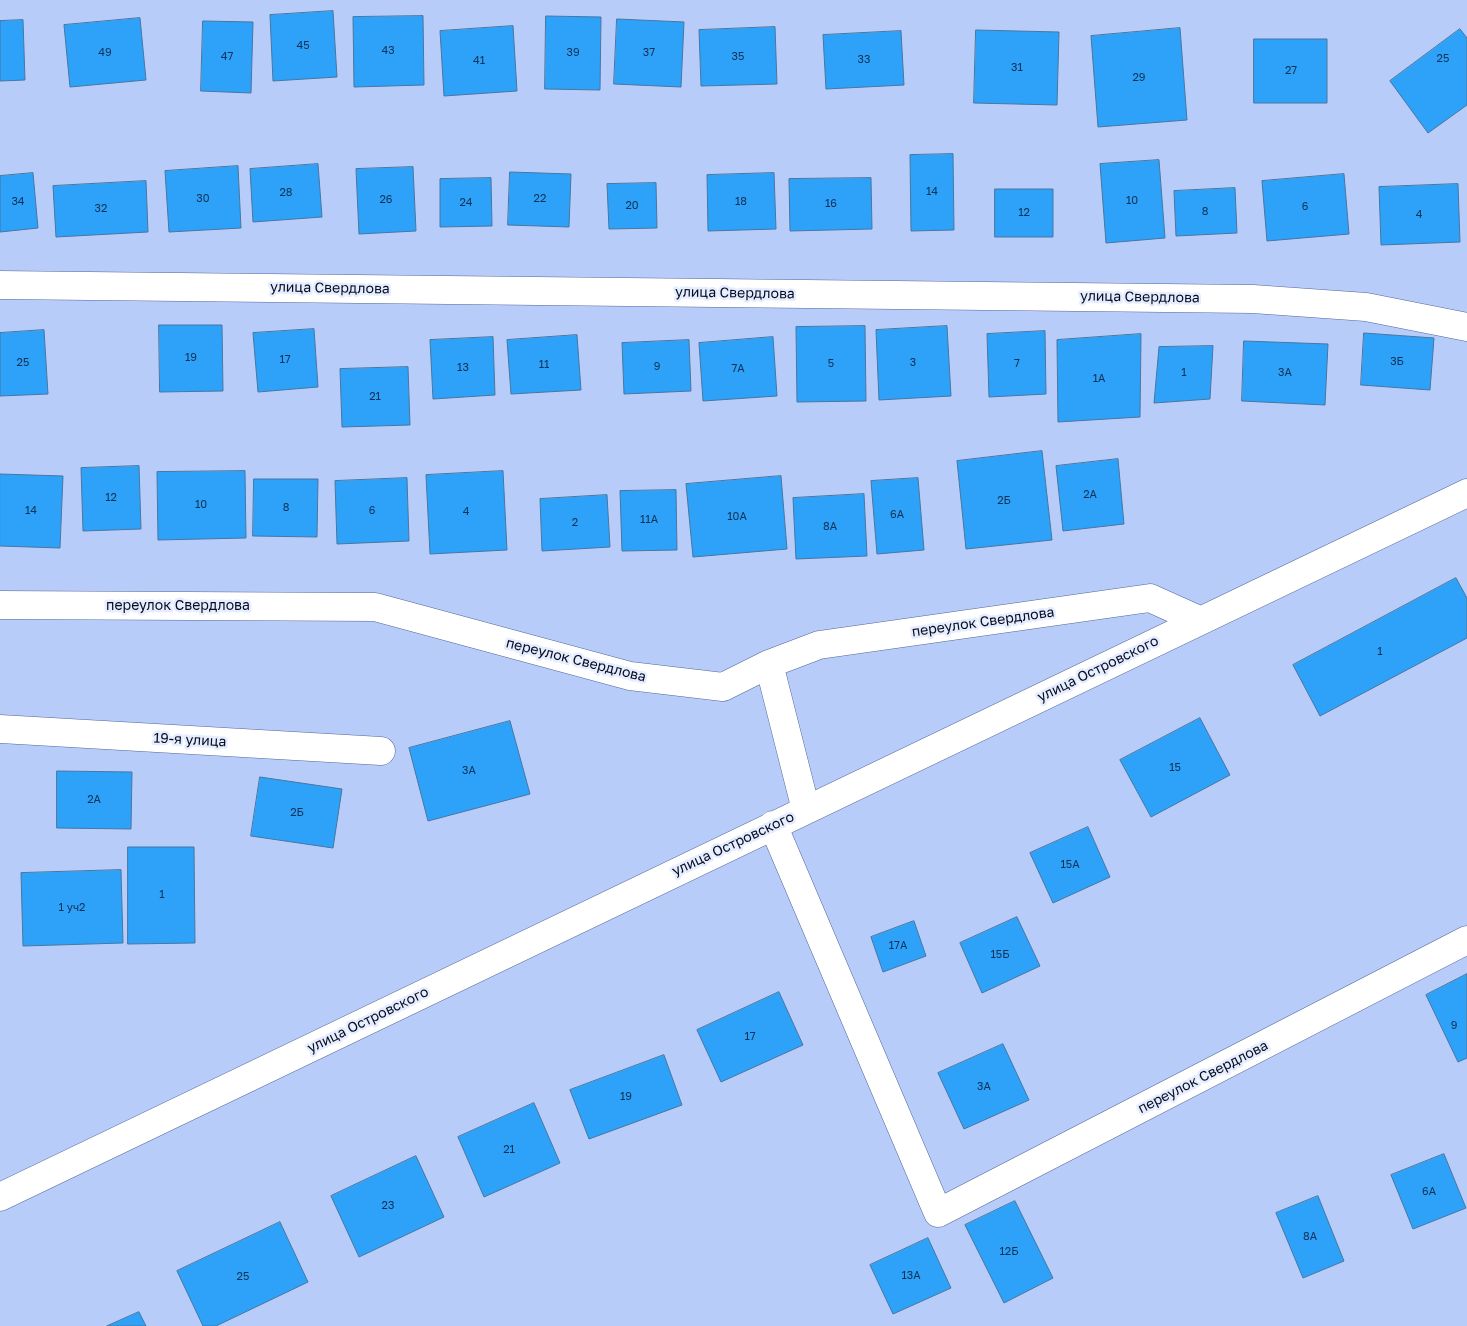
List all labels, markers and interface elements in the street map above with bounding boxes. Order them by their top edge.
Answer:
house number: 45 [296,39,310,53]
house number: 43 [381,44,395,58]
house number: 49 [98,46,112,60]
house number: 39 [566,46,580,60]
house number: 37 [643,46,655,60]
house number: 47 [221,50,233,64]
house number: 35 [732,50,744,64]
house number: 25 [1437,52,1449,66]
house number: 33 [858,53,870,67]
house number: 41 [473,54,485,68]
house number: 31 [1011,61,1023,75]
house number: 27 [1285,64,1297,78]
house number: 29 [1132,71,1146,85]
house number: 14 [926,185,938,199]
house number: 28 [279,186,293,200]
house number: 30 [196,192,210,206]
house number: 22 [534,192,546,206]
house number: 26 [379,193,393,207]
house number: 10 [1126,194,1138,208]
house number: 34 [11,195,25,209]
house number: 18 [735,195,747,209]
house number: 24 [459,196,473,210]
house number: 16 [825,197,837,211]
house number: 20 [625,199,639,213]
house number: 6 [1302,200,1308,214]
house number: 32 [95,202,107,216]
house number: 8 [1202,205,1208,219]
house number: 12 [1018,206,1030,220]
house number: 4 [1416,208,1422,222]
street label: улица Свердлова [270,279,390,297]
street label: улица Свердлова [675,284,795,302]
street label: улица Свердлова [1080,288,1200,306]
house number: 19 [185,351,197,365]
house number: 17 [279,353,291,367]
house number: 3Б [1390,355,1404,369]
house number: 25 [17,356,29,370]
house number: 3 [910,356,916,370]
house number: 5 [828,357,834,371]
house number: 7 [1014,357,1020,371]
house number: 11 [539,358,549,372]
house number: 9 [654,360,660,374]
house number: 13 [457,361,469,375]
house number: 7А [731,362,745,376]
house number: 1 [1181,366,1187,380]
house number: 3А [1278,366,1292,380]
house number: 1А [1093,372,1105,386]
house number: 21 [369,390,381,404]
house number: 2А [1083,488,1097,502]
house number: 12 [105,491,117,505]
house number: 2Б [997,494,1011,508]
house number: 10 [195,498,207,512]
house number: 8 [283,501,289,515]
house number: 14 [25,504,37,518]
house number: 6 [369,504,375,518]
house number: 4 [463,505,469,519]
house number: 6А [890,508,904,522]
house number: 10А [727,510,747,524]
house number: 11А [640,513,658,527]
house number: 2 [572,516,578,530]
house number: 8А [823,520,837,534]
street label: переулок Свердлова [106,598,250,614]
street label: переулок Свердлова [911,604,1055,640]
street label: улица Островского [1035,632,1161,706]
street label: переулок Свердлова [504,634,648,686]
house number: 1 [1377,645,1383,659]
street label: 19-я улица [153,730,227,750]
house number: 15 [1169,761,1181,775]
house number: 3А [462,764,476,778]
house number: 2А [87,793,101,807]
house number: 2Б [290,806,304,820]
street label: улица Островского [669,808,797,880]
house number: 15А [1060,858,1080,872]
house number: 1 [159,888,165,902]
house number: 1 уч2 [59,901,85,915]
house number: 17А [889,939,907,953]
house number: 15Б [990,948,1010,962]
street label: улица Островского [305,983,431,1057]
house number: 9 [1451,1019,1457,1033]
house number: 17 [744,1030,756,1044]
street label: переулок Свердлова [1135,1037,1271,1117]
house number: 3А [977,1080,991,1094]
house number: 19 [620,1090,632,1104]
house number: 21 [503,1143,515,1157]
house number: 6А [1422,1185,1436,1199]
house number: 23 [382,1199,394,1213]
house number: 8А [1303,1230,1317,1244]
house number: 12Б [999,1245,1019,1259]
house number: 13А [901,1269,921,1283]
house number: 25 [237,1270,249,1284]

